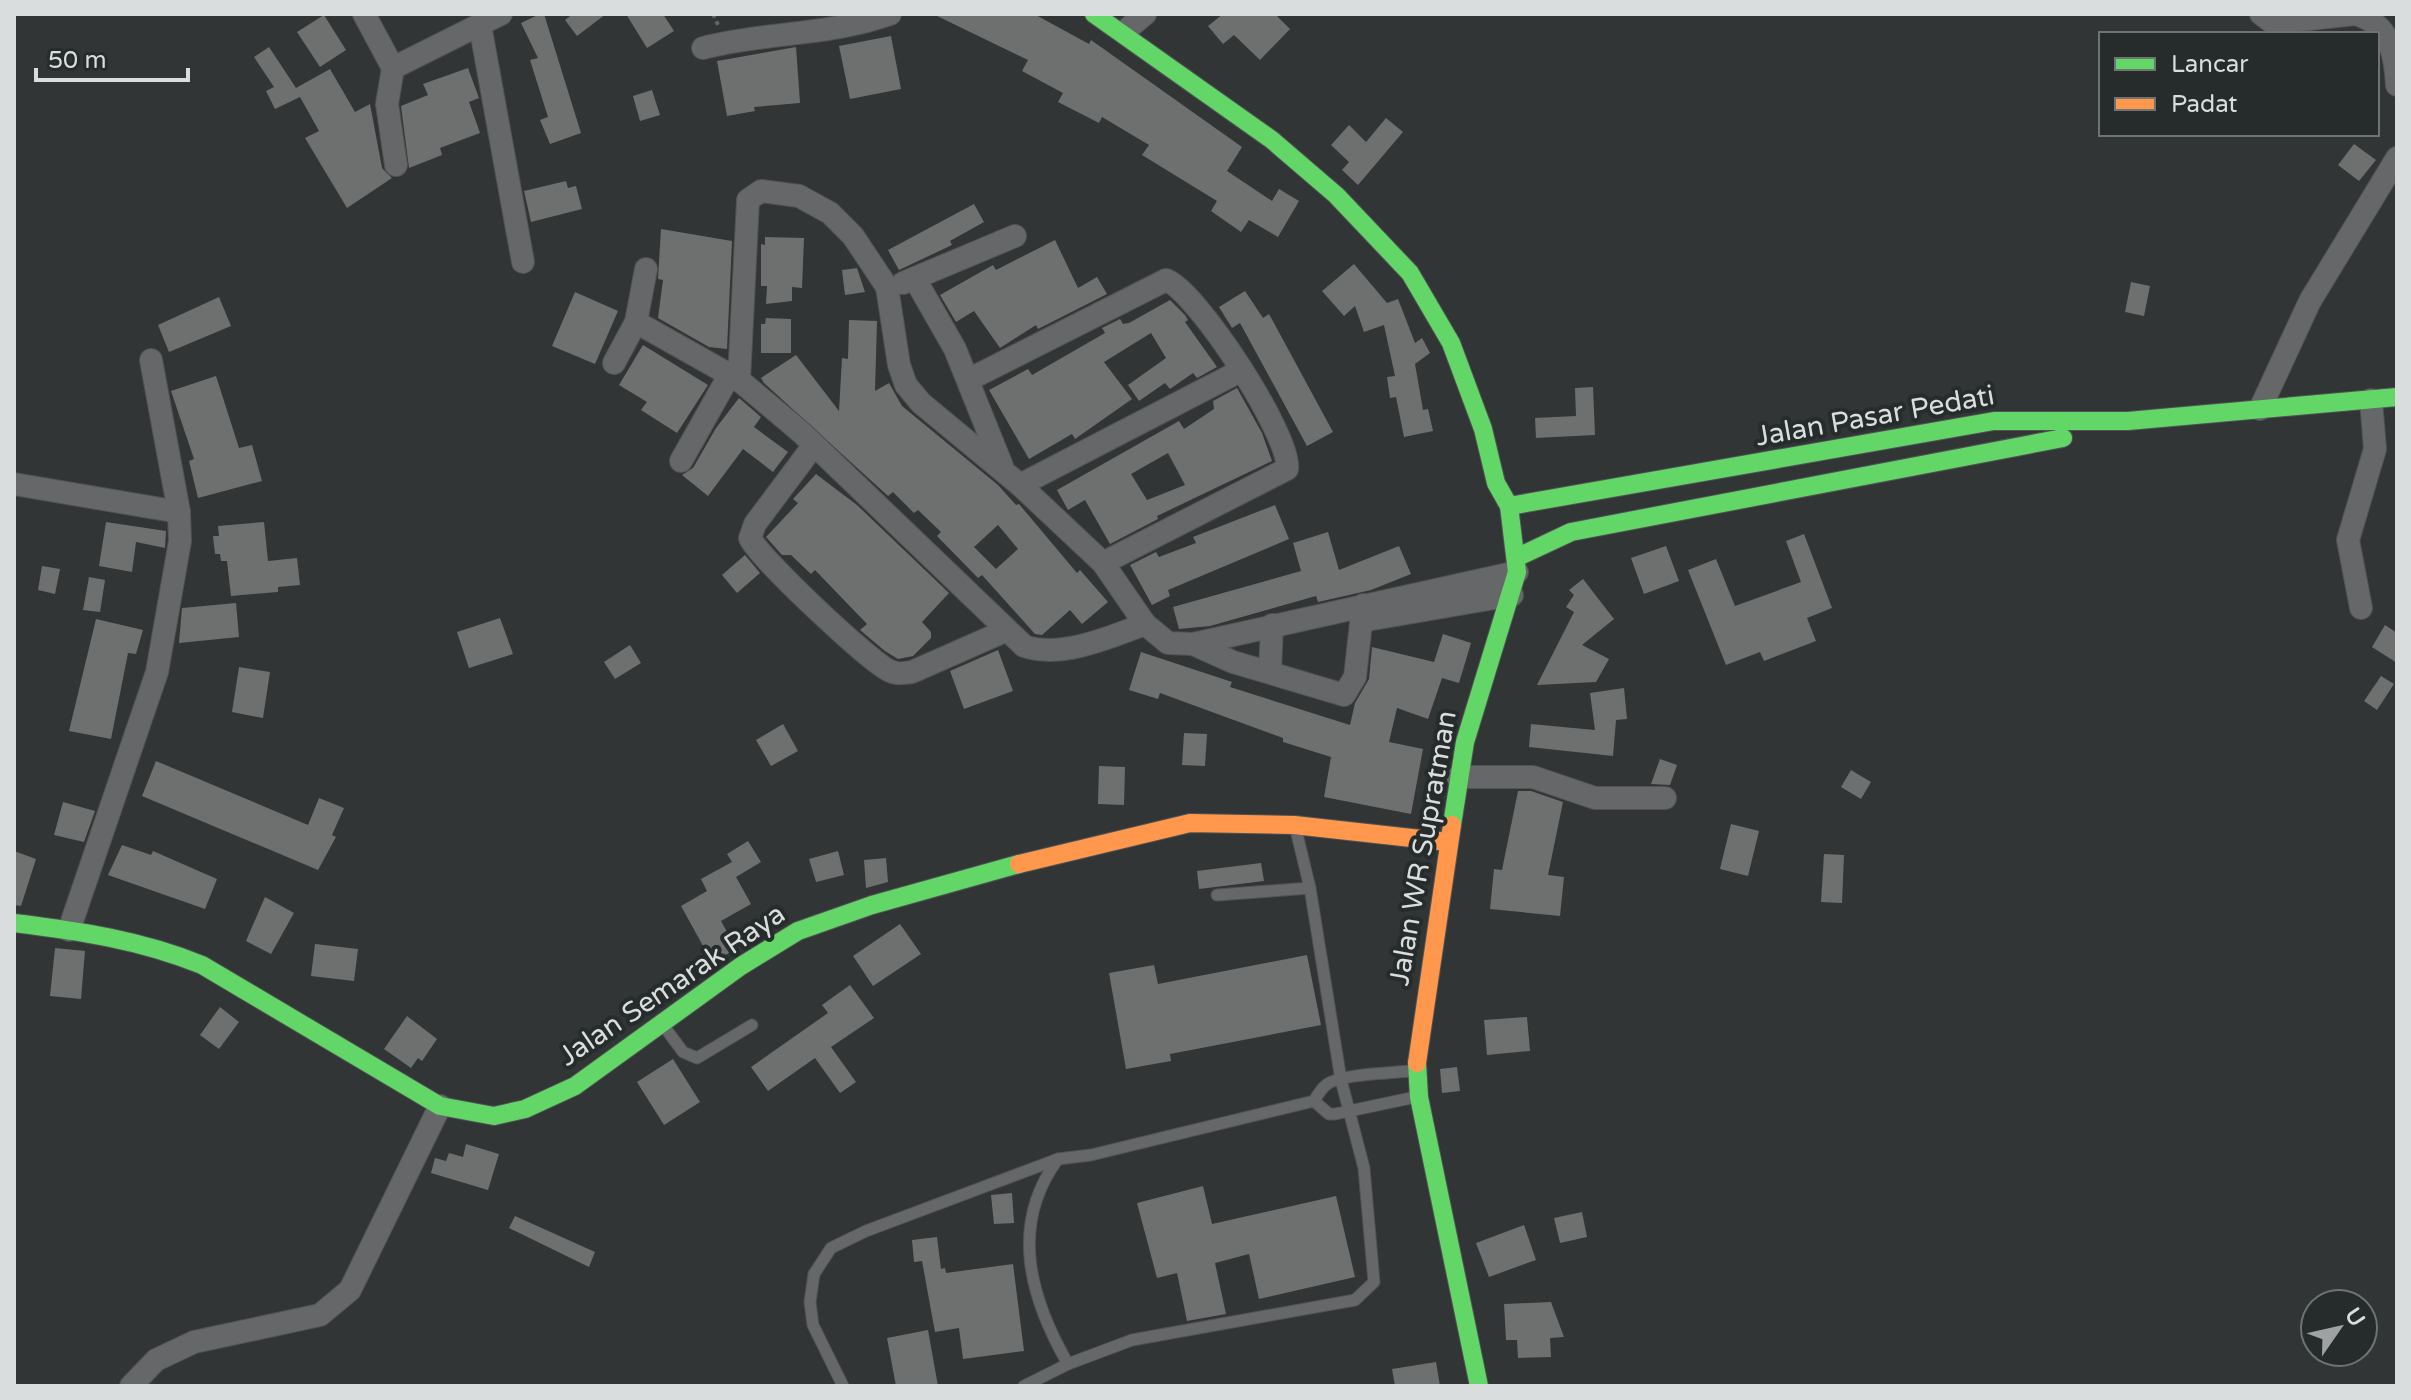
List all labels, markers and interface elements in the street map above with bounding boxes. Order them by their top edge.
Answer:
scale bar [36,32,188,82]
legend [2099,32,2379,136]
text: 50 m [48,46,106,75]
text: Lancar [2171,50,2249,79]
text: Padat [2171,90,2238,119]
street label: Jalan Pasar Pedati [1753,378,1997,454]
street label: Jalan WR Supratman [1382,708,1464,988]
street label: Jalan Semarak Raya [552,897,792,1073]
north arrow [2299,1288,2379,1368]
text: U [2339,1303,2370,1332]

